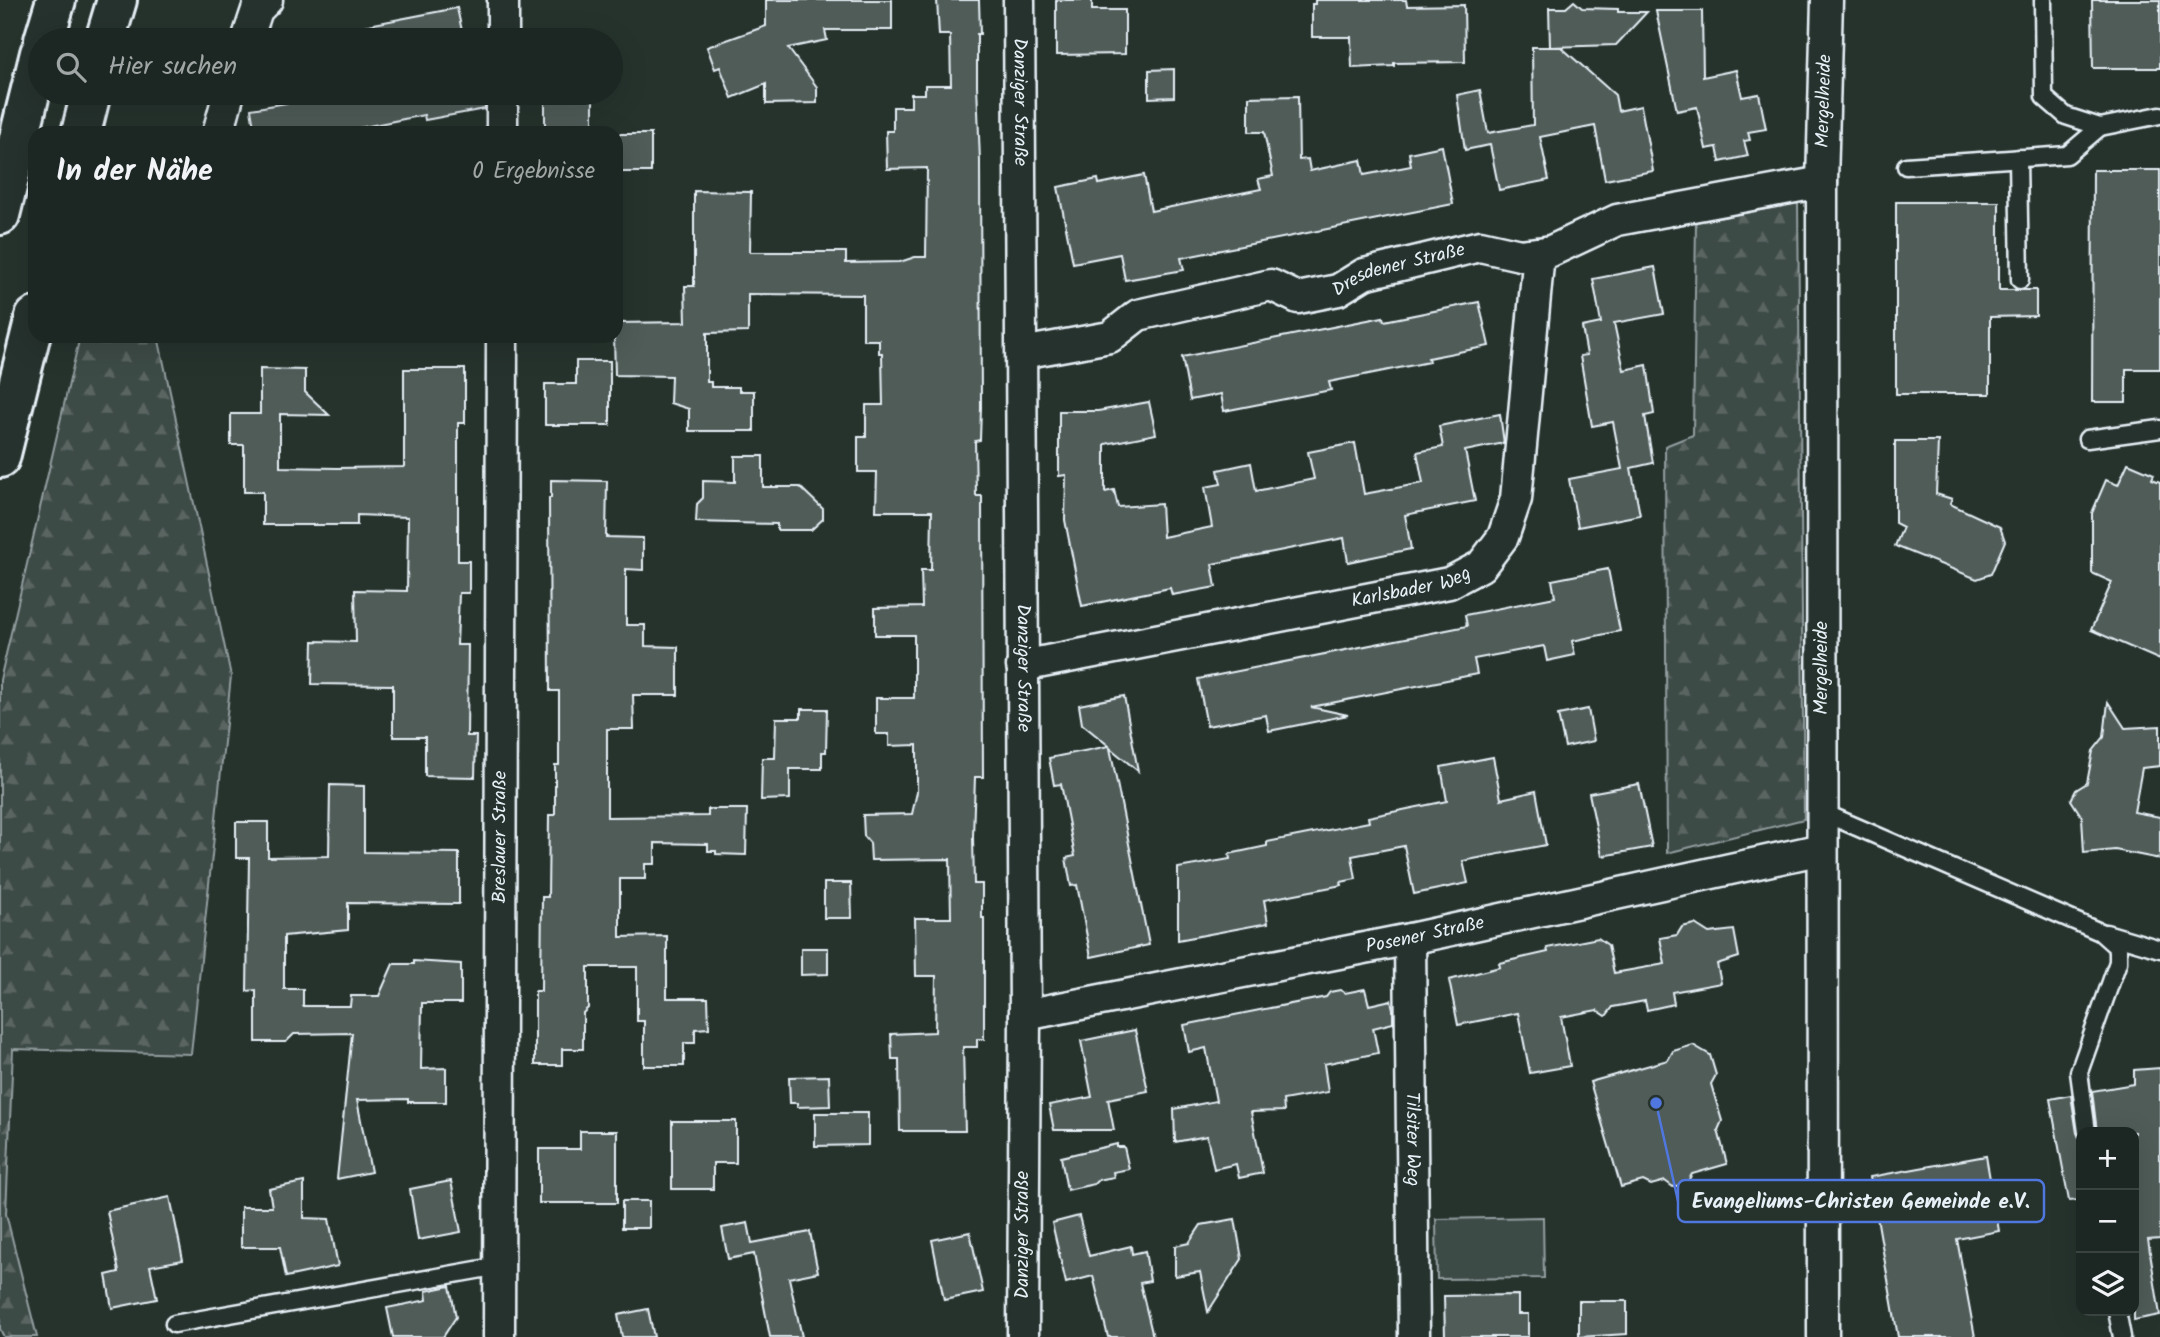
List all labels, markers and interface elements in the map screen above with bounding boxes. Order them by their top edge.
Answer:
search box [28,28,623,105]
street label: Danziger Straße [1004,38,1035,167]
text: Hier suchen [108,46,237,88]
icon: search [52,48,90,86]
street label: Mergelheide [1808,53,1841,148]
text: In der Nähe [56,148,213,196]
text: 0 Ergebnisse [472,154,595,190]
street label: Dresdener Straße [1326,235,1469,305]
street label: Karlsbader Weg [1349,559,1477,617]
street label: Danziger Straße [1008,604,1038,733]
street label: Mergelheide [1807,621,1837,715]
street label: Breslauer Straße [485,770,516,903]
street label: Posener Straße [1363,908,1488,962]
street label: Tilsiter Weg [1397,1092,1427,1186]
map controls [2076,1127,2139,1316]
button: + [2076,1127,2139,1190]
street label: Danziger Straße [1008,1171,1038,1299]
callout: Evangeliums-Christen Gemeinde e.V. [1678,1180,2044,1222]
text: Evangeliums-Christen Gemeinde e.V. [1692,1186,2030,1219]
button: − [2076,1190,2139,1253]
button: layers [2076,1253,2139,1316]

